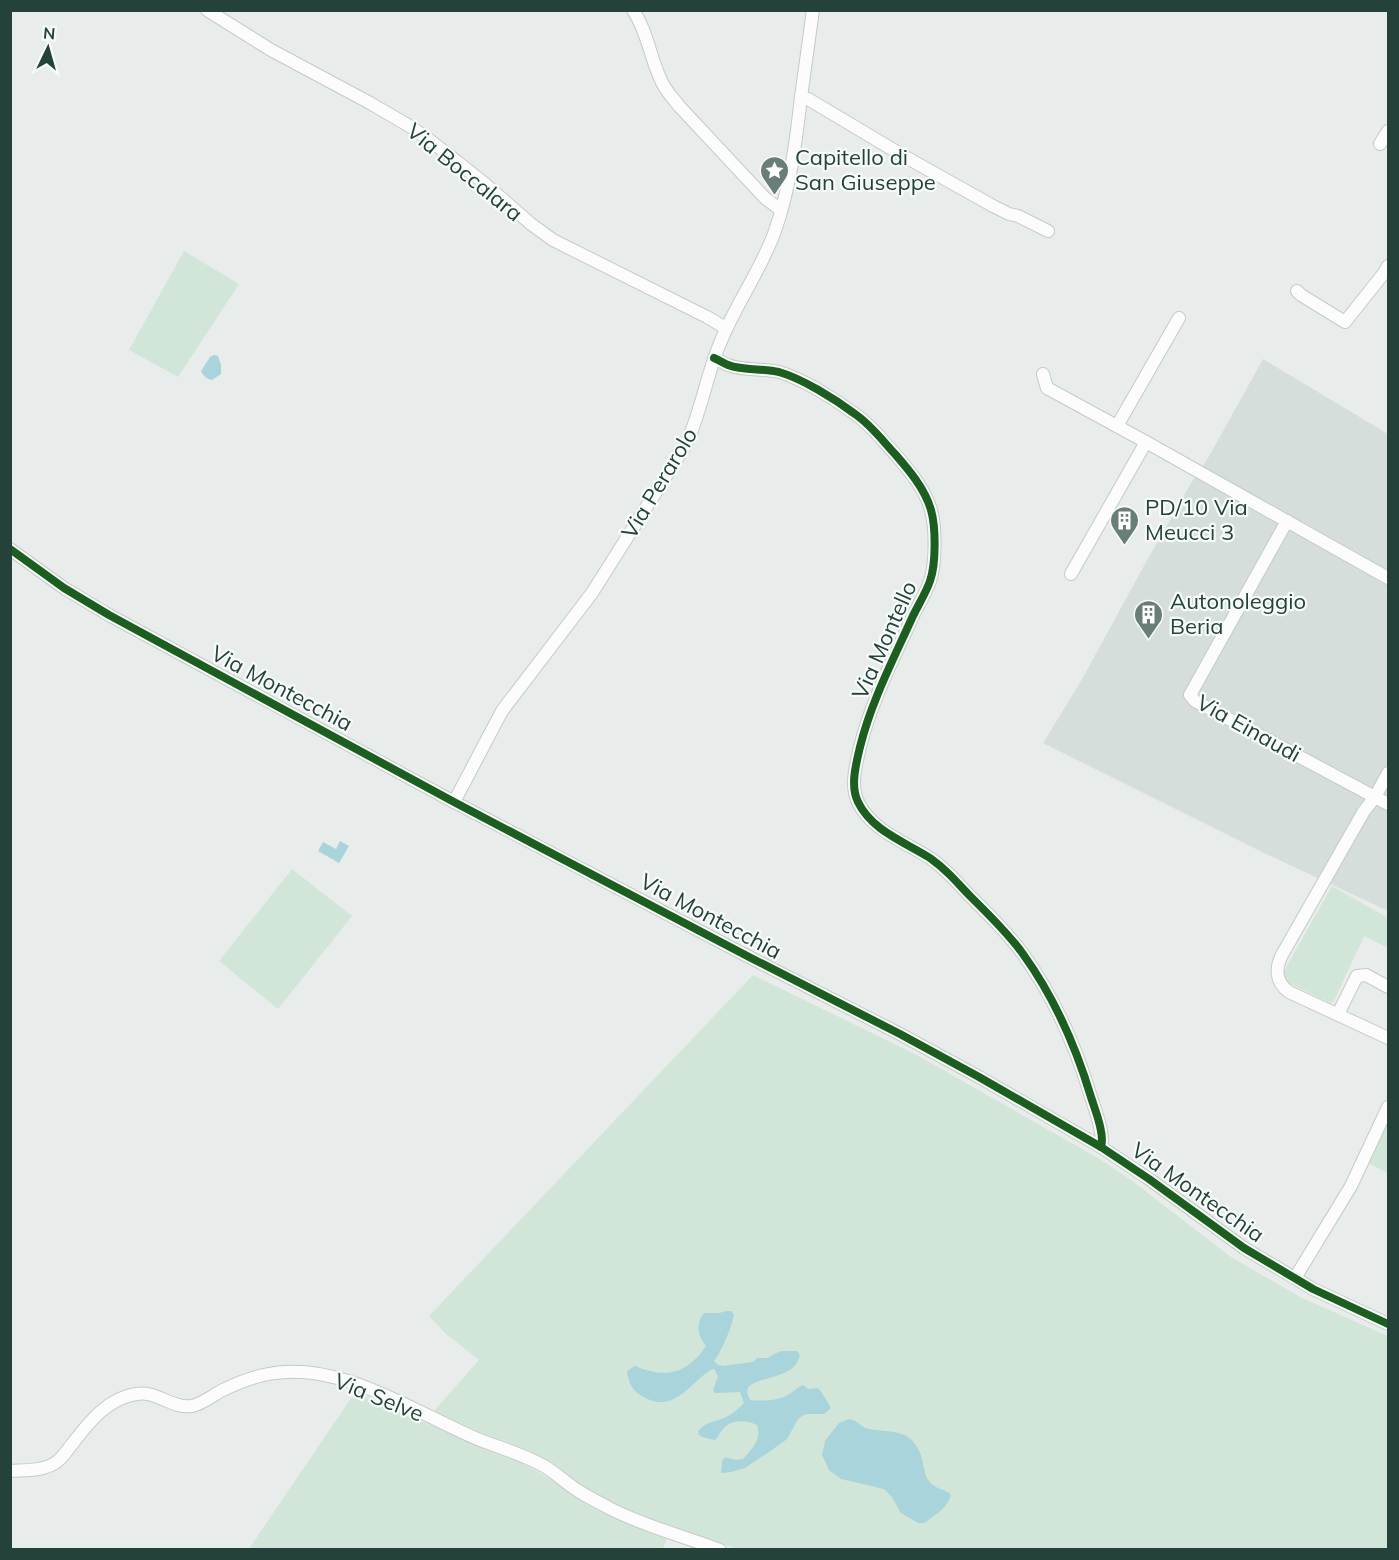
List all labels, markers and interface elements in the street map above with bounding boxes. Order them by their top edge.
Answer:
north arrow [18,18,78,78]
text: N [42,23,56,44]
street label: Via Boccalara [401,117,529,227]
place label: Capitello di San Giuseppe [795,143,936,196]
place icon: Capitello di San Giuseppe [758,154,790,196]
street label: Via Perarolo [615,422,703,544]
place label: PD/10 Via Meucci 3 [1145,493,1248,546]
building icon: PD/10 Via Meucci 3 [1108,504,1140,546]
street label: Via Montello [845,577,923,703]
place label: Autonoleggio Beria [1170,587,1306,640]
building icon: Autonoleggio Beria [1133,598,1165,640]
street label: Via Montecchia [206,639,358,737]
street label: Via Einaudi [1192,688,1306,768]
street label: Via Montecchia [635,867,787,965]
street label: Via Montecchia [1126,1136,1270,1248]
street label: Via Selve [330,1366,428,1428]

